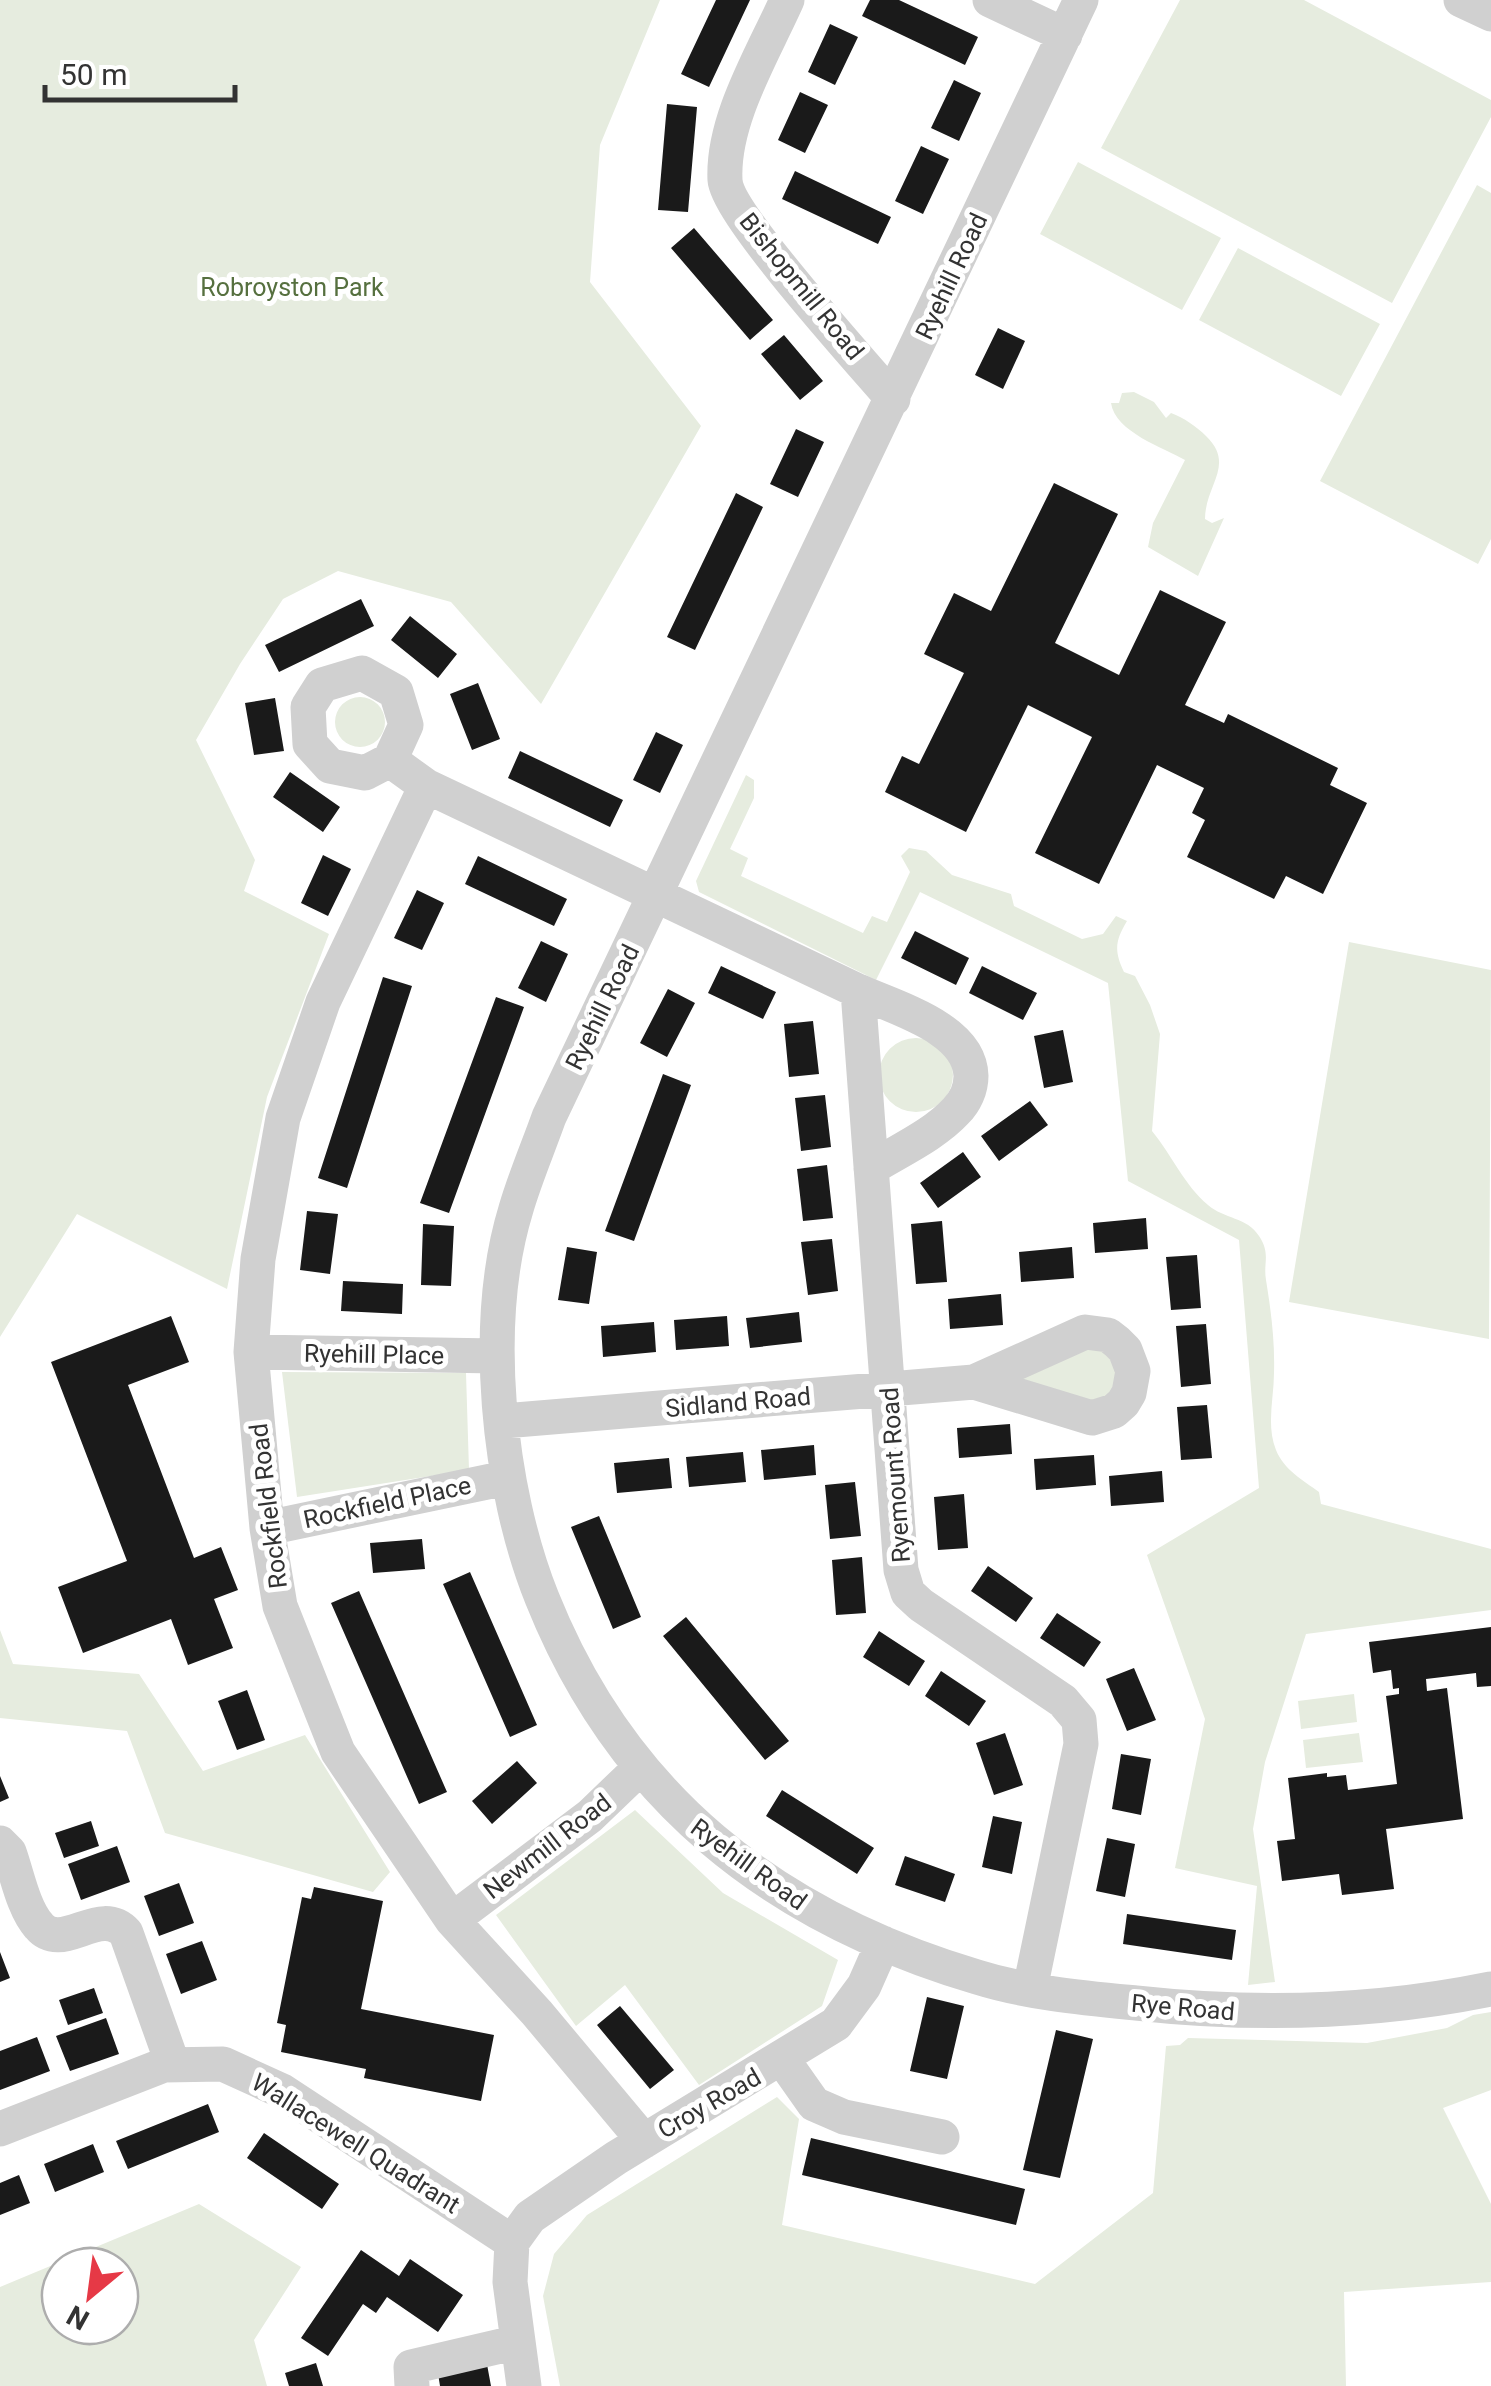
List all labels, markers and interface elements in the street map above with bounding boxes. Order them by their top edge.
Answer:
scale bar [45,40,235,102]
text: 50 m [60,57,127,92]
street label: Bishopmill Road [734,207,870,366]
street label: Ryehill Road [910,208,993,344]
park label: Robroyston Park [200,273,384,302]
street label: Ryehill Road [560,940,645,1075]
street label: Ryehill Place [304,1339,444,1370]
street label: Sidland Road [664,1382,812,1423]
street label: Ryemount Road [875,1386,916,1564]
street label: Rockfield Road [244,1422,293,1590]
street label: Rockfield Place [301,1471,474,1534]
street label: Newmill Road [478,1788,617,1905]
street label: Ryehill Road [685,1813,812,1916]
street label: Rye Road [1130,1989,1236,2026]
street label: Croy Road [653,2062,766,2144]
street label: Wallacewell Quadrant [246,2068,465,2219]
north arrow [40,2246,140,2346]
text: N [61,2298,95,2337]

